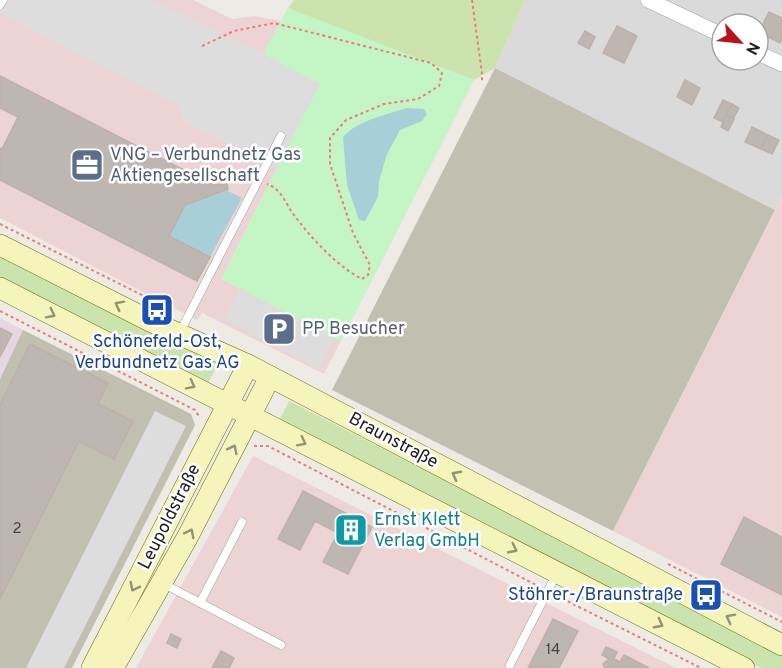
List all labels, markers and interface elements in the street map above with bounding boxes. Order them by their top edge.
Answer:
north arrow [710,12,770,72]
text: N [740,38,763,58]
place label: VNG – Verbundnetz Gas Aktiengesellschaft [110,144,301,188]
office icon: VNG – Verbundnetz Gas Aktiengesellschaft [69,147,105,183]
bus stop icon: Schönefeld-Ost, Verbundnetz Gas AG [139,292,175,328]
one-way arrow [114,301,125,312]
one-way arrow [44,306,55,318]
parking icon: PP Besucher [261,311,297,347]
place label: PP Besucher [302,318,405,341]
place label: Schönefeld-Ost, Verbundnetz Gas AG [74,331,240,375]
one-way arrow [184,378,195,390]
street label: Braunstraße [344,408,442,474]
one-way arrow [296,435,306,446]
one-way arrow [226,444,237,455]
street label: Leupoldstraße [134,460,206,574]
one-way arrow [452,471,463,482]
place label: Ernst Klett Verlag GmbH [374,509,480,553]
building icon: Ernst Klett Verlag GmbH [333,512,369,548]
house number: 2 [12,520,22,539]
one-way arrow [182,528,194,539]
one-way arrow [507,542,518,554]
bus stop icon: Stöhrer-/Braunstraße [688,577,724,613]
one-way arrow [130,581,141,591]
place label: Stöhrer-/Braunstraße [508,584,683,607]
one-way arrow [726,614,736,625]
one-way arrow [653,617,664,629]
house number: 14 [546,641,560,660]

